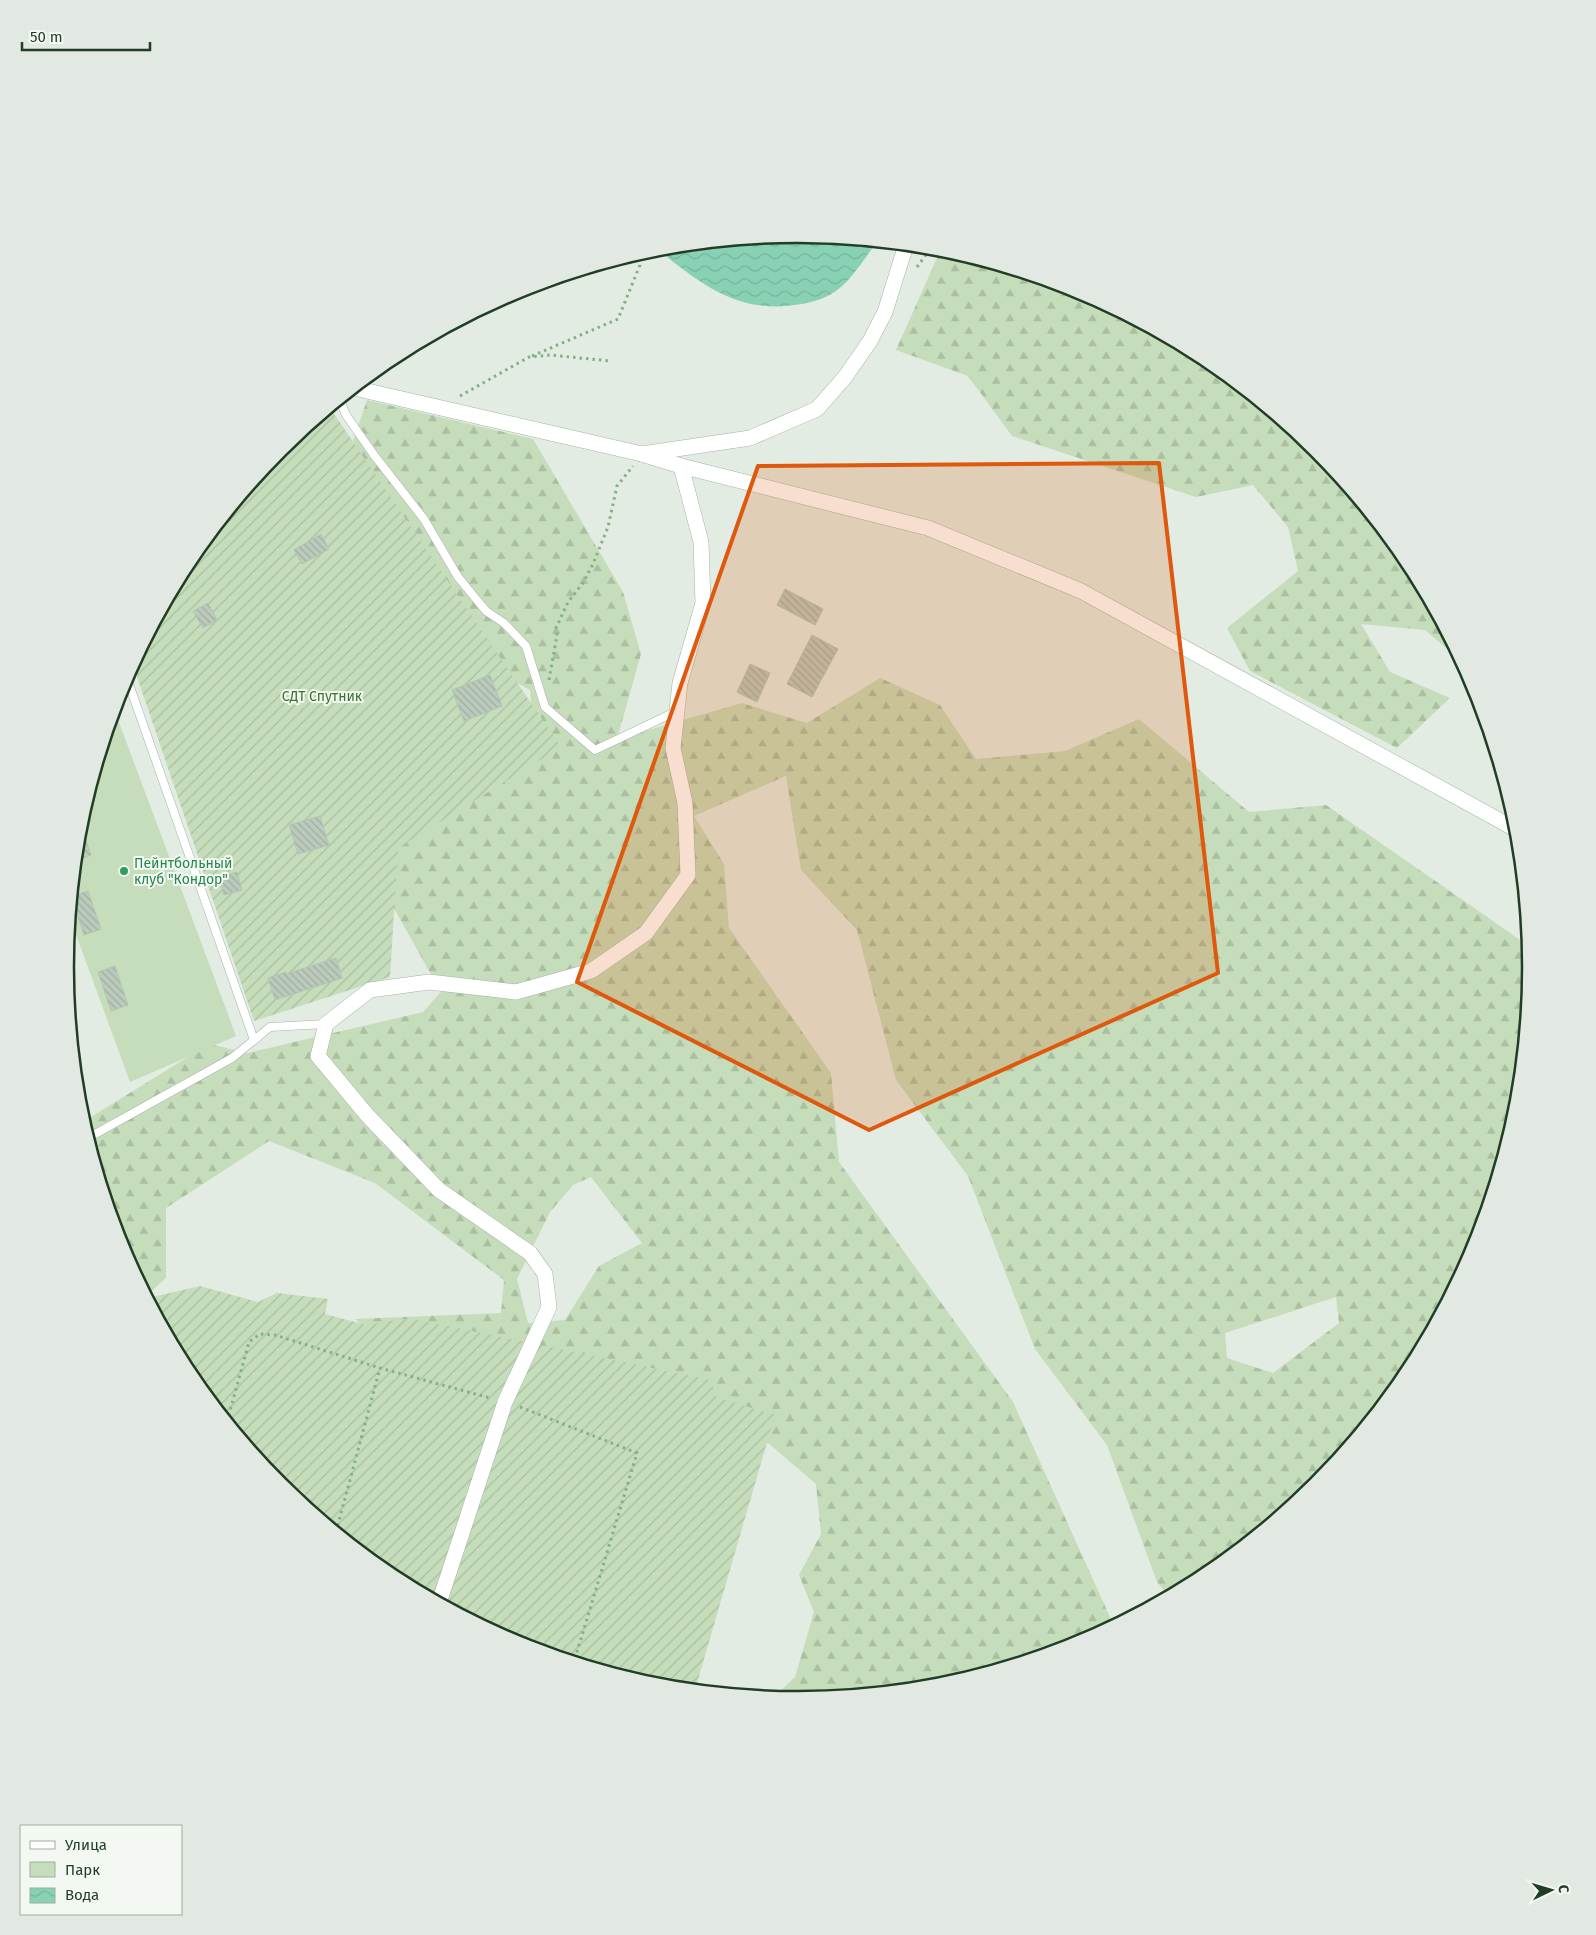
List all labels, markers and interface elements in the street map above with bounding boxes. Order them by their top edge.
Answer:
scale bar [22,20,150,52]
text: 50 m [30,28,63,46]
park label: СДТ Спутник [282,688,363,705]
place label: Пейнтбольный клуб "Кондор" [134,855,232,888]
marker: Пейнтбольный клуб "Кондор" [118,865,130,877]
legend [20,1825,182,1915]
text: Улица [65,1836,107,1854]
text: Парк [65,1861,100,1879]
north arrow [1526,1865,1576,1915]
text: С [1555,1884,1572,1894]
text: Вода [65,1886,99,1904]

